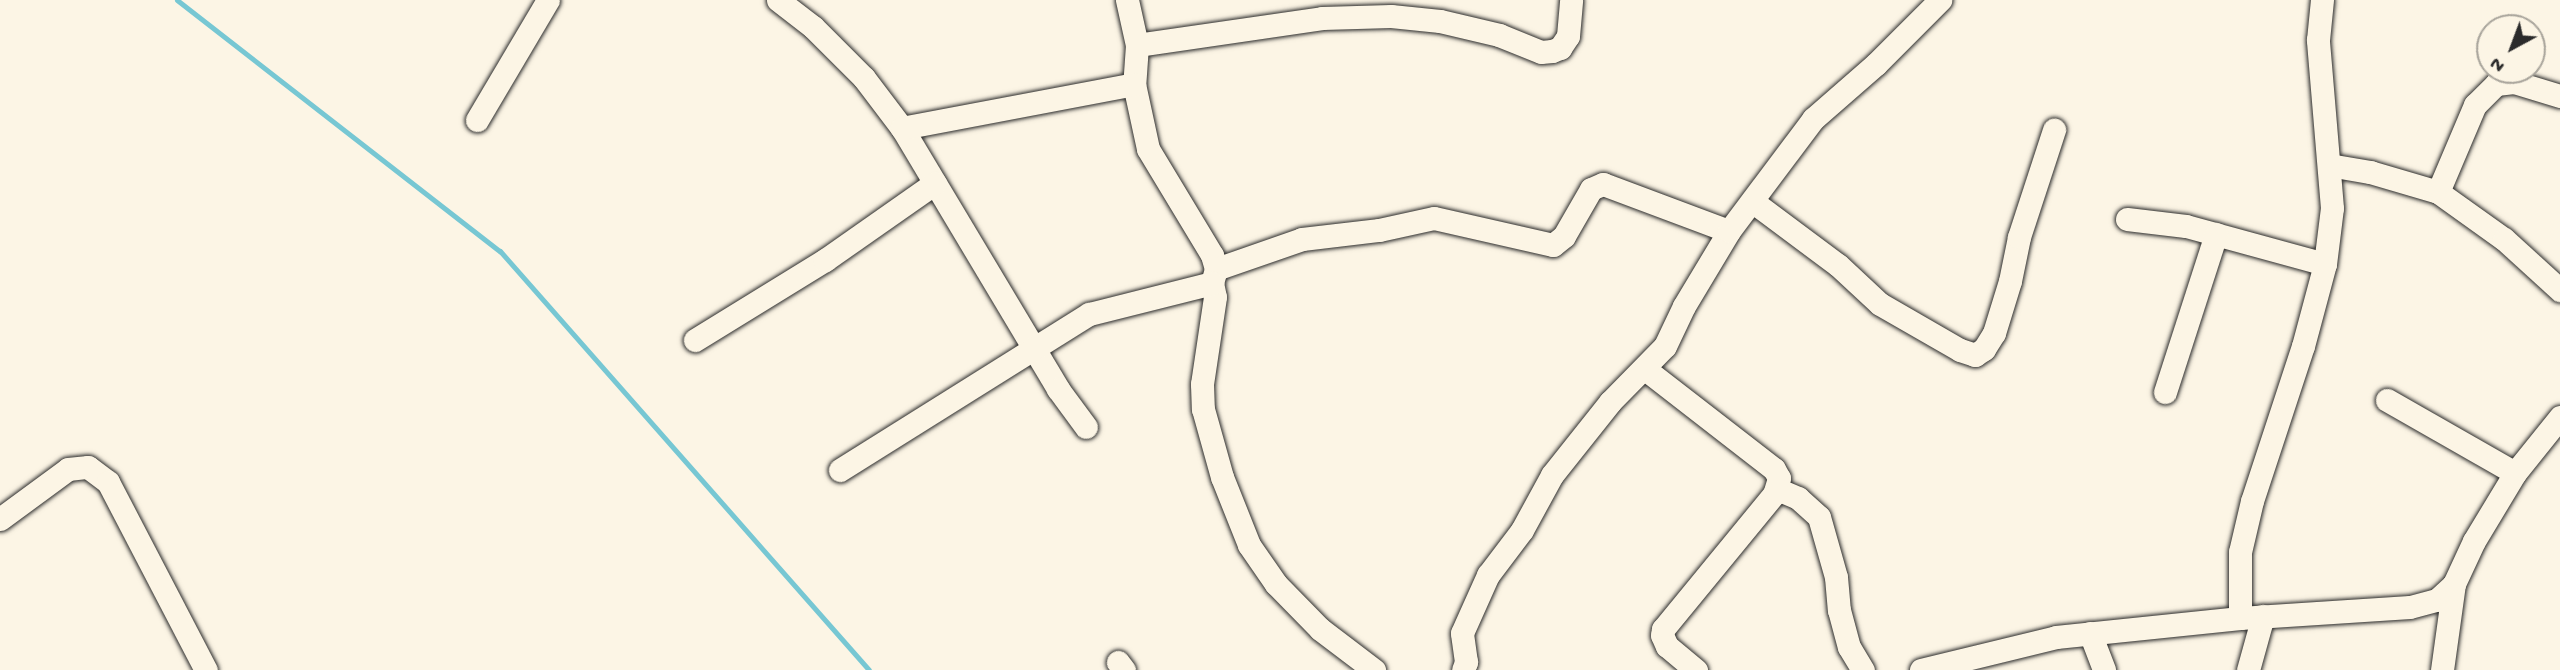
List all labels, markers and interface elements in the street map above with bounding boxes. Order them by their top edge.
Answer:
north arrow [2476,14,2546,84]
text: N [2486,51,2510,76]

